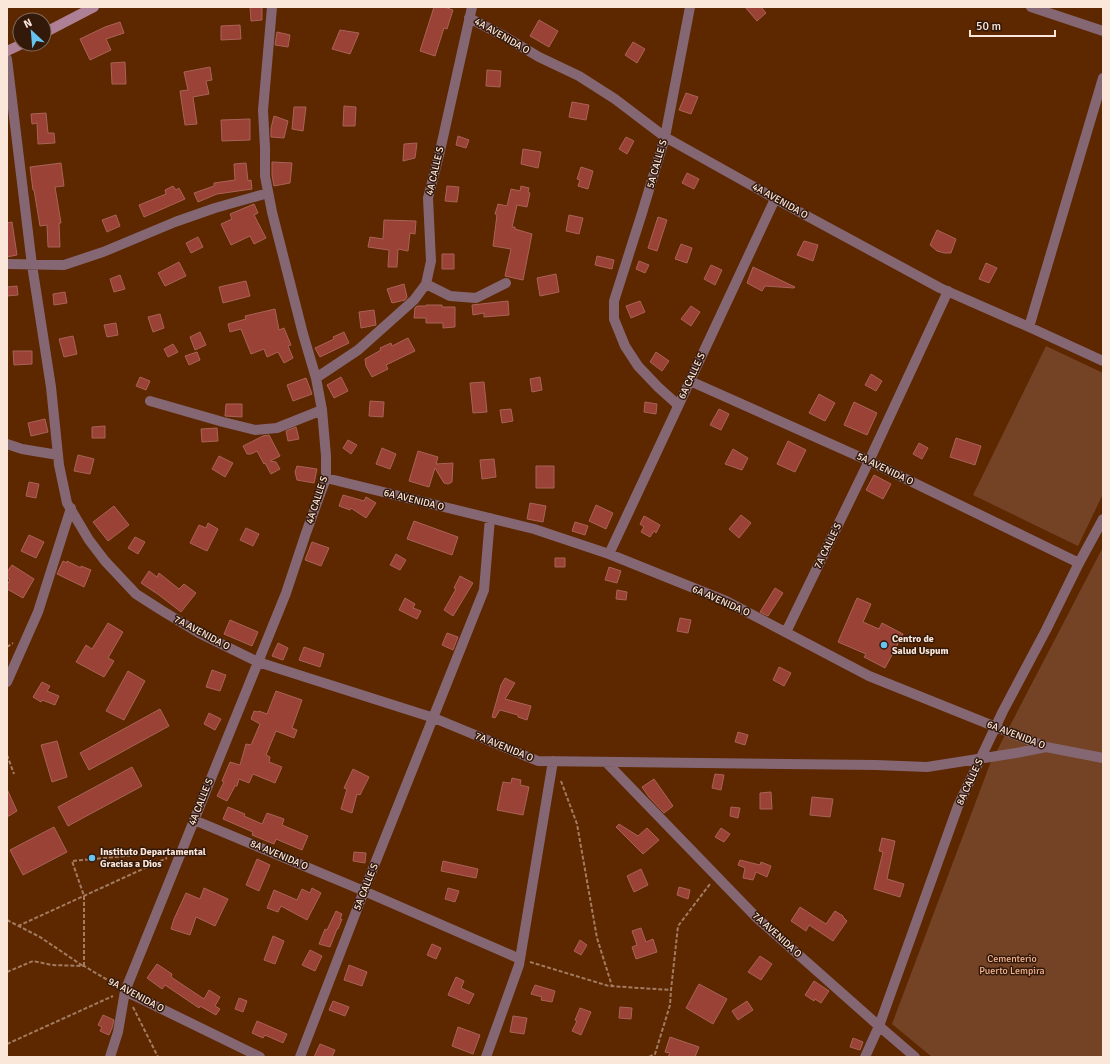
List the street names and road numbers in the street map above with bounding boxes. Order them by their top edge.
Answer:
street label: 4A AVENIDA O [472,15,532,57]
street label: 5A CALLE S [644,138,670,189]
street label: 4A CALLE S [424,145,447,196]
street label: 4A AVENIDA O [750,181,810,221]
street label: 6A CALLE S [676,351,708,401]
street label: 5A AVENIDA O [855,450,916,488]
street label: 4A CALLE S [304,474,330,525]
street label: 6A AVENIDA O [383,487,446,513]
street label: 7A CALLE S [812,521,844,571]
street label: 6A AVENIDA O [690,583,752,619]
street label: 7A AVENIDA O [172,613,232,653]
street label: 6A AVENIDA O [985,718,1047,752]
street label: 7A AVENIDA O [473,730,535,764]
street label: 8A CALLE S [954,757,986,807]
street label: 4A CALLE S [186,776,216,827]
street label: 8A AVENIDA O [248,837,310,873]
street label: 5A CALLE S [351,861,381,912]
street label: 7A AVENIDA O [750,910,804,960]
street label: 9A AVENIDA O [106,975,166,1015]

